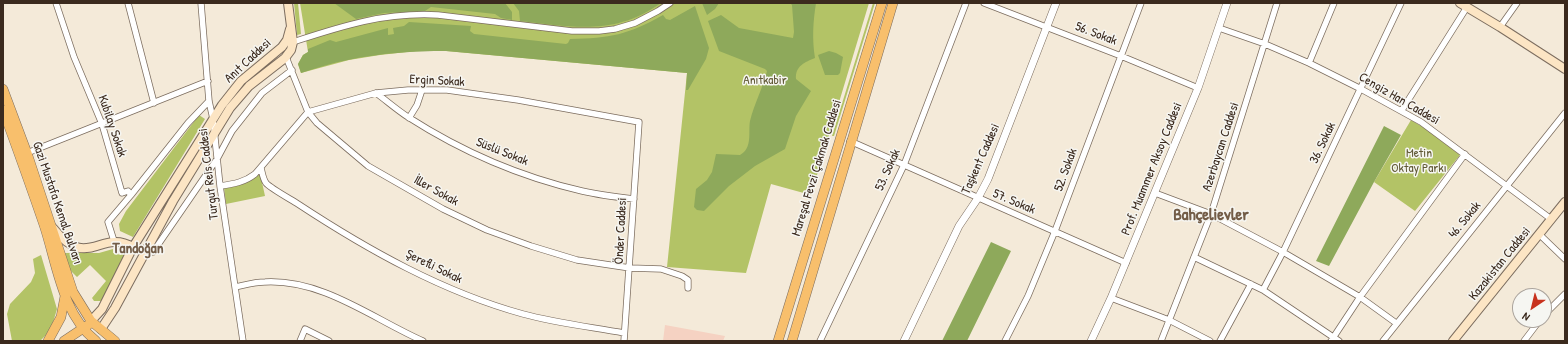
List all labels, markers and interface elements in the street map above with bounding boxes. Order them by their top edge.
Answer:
street label: 56. Sokak [1073,19,1119,49]
street label: Anıt Caddesi [221,36,275,86]
street label: Cengiz Han Caddesi [1356,70,1442,128]
street label: Ergin Sokak [409,72,465,90]
park label: Anıtkabir [743,73,787,89]
street label: Kubilay Sokak [94,93,130,159]
street label: Mareşal Fevzi Çakmak Caddesi [789,98,845,238]
street label: Prof. Muammer Aksoy Caddesi [1118,100,1186,238]
street label: Azerbaycan Caddesi [1199,101,1243,193]
street label: 36. Sokak [1307,120,1339,166]
street label: Taşkent Caddesi [959,121,1003,197]
street label: Turgut Reis Caddesi [196,127,222,221]
street label: Süslü Sokak [474,134,530,170]
street label: Gazi Mustafa Kemal Bulvarı [29,140,85,266]
street label: 52. Sokak [1051,146,1081,194]
park label: Metin Oktay Parkı [1391,146,1447,177]
street label: 53. Sokak [872,147,904,193]
street label: İller Sokak [411,172,461,210]
street label: 57. Sokak [990,186,1038,218]
street label: Önder Caddesi [611,197,631,265]
street label: 46. Sokak [1445,198,1485,242]
district label: Bahçelievler [1173,205,1249,225]
street label: Kazakistan Caddesi [1466,224,1534,304]
district label: Tandoğan [113,240,163,258]
street label: Şerefli Sokak [403,247,465,287]
north arrow [1512,288,1552,328]
text: N [1519,310,1532,324]

